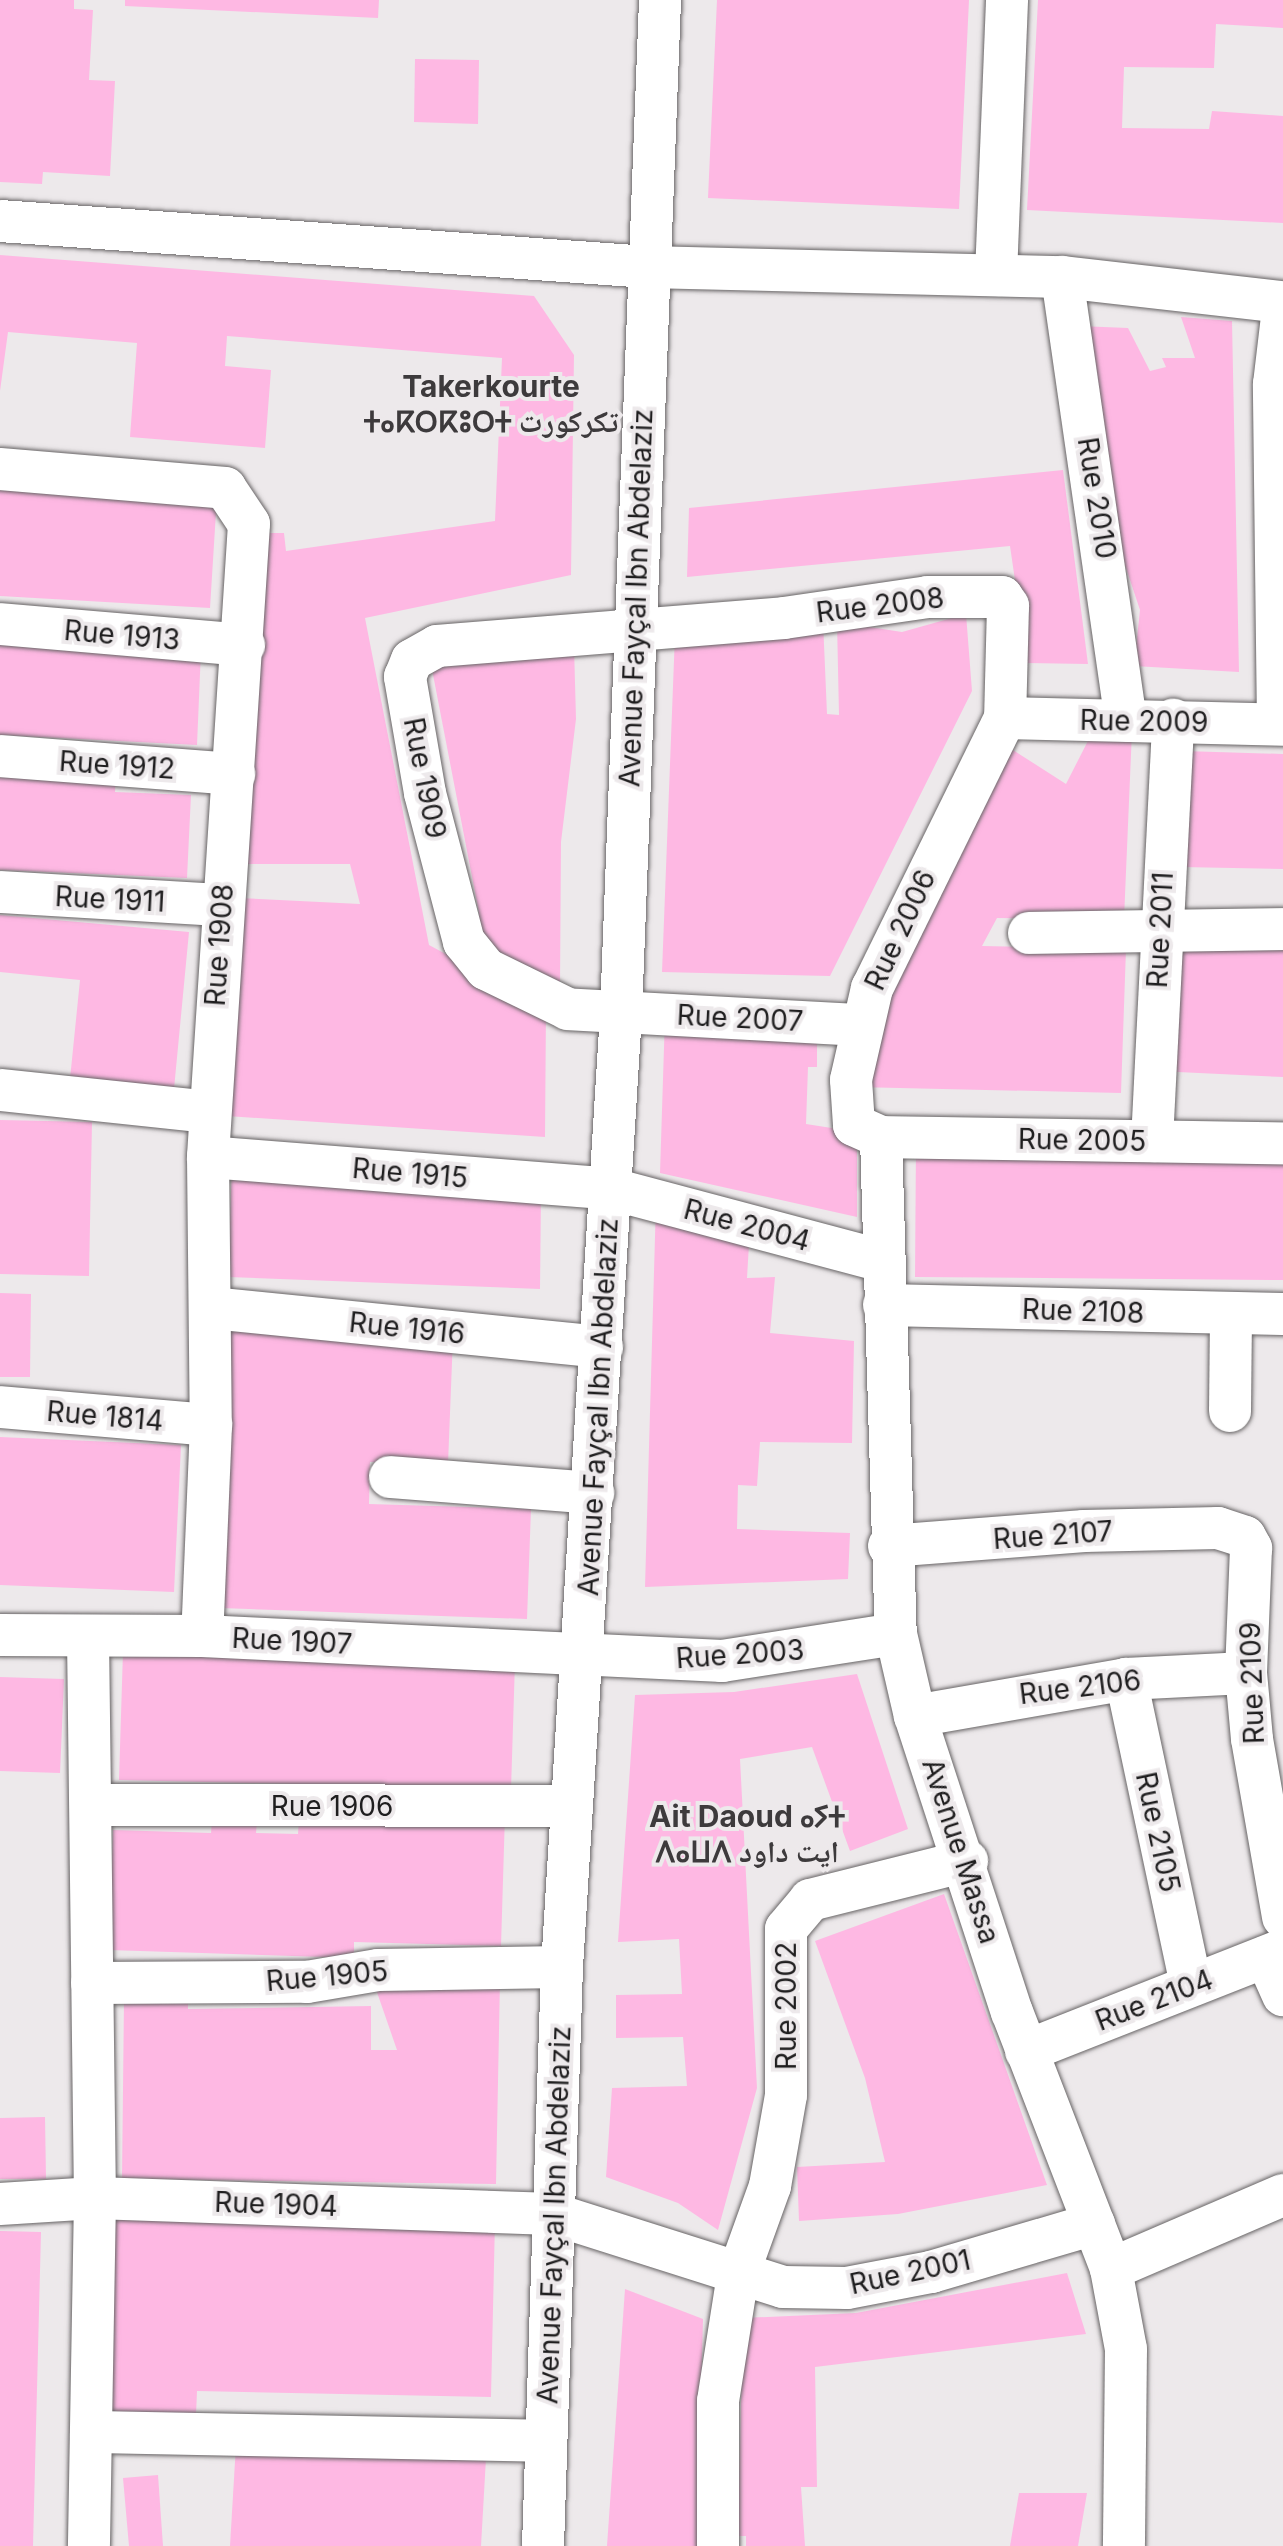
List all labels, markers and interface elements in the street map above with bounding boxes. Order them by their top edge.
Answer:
district label: Takerkourte ⵜⴰⴽⵔⴽⵓⵔⵜ تكركورت [364,368,618,438]
street label: Avenue Fayçal Ibn Abdelaziz [613,408,659,788]
street label: Rue 2010 [1071,435,1123,561]
street label: Rue 2008 [814,580,946,630]
street label: Rue 1913 [63,613,181,657]
street label: Rue 2009 [1079,703,1209,739]
street label: Rue 1909 [397,715,453,841]
street label: Rue 1912 [58,744,176,786]
street label: Rue 2006 [858,865,942,995]
street label: Rue 2011 [1140,871,1180,989]
street label: Rue 1911 [54,879,166,919]
street label: Rue 1908 [198,883,240,1007]
street label: Rue 2007 [676,998,804,1038]
street label: Rue 2005 [1018,1122,1146,1158]
street label: Rue 1915 [351,1151,469,1195]
street label: Rue 2004 [680,1192,814,1258]
street label: Avenue Fayçal Ibn Abdelaziz [571,1217,625,1597]
street label: Rue 2108 [1021,1292,1145,1330]
street label: Rue 1916 [347,1305,467,1351]
street label: Rue 1814 [45,1394,165,1438]
street label: Rue 2107 [992,1514,1114,1556]
street label: Rue 1907 [231,1621,353,1661]
street label: Rue 2109 [1233,1621,1271,1745]
street label: Rue 2003 [675,1633,805,1675]
street label: Rue 2106 [1017,1663,1143,1711]
street label: Avenue Massa [915,1754,1007,1948]
street label: Rue 2105 [1129,1769,1187,1895]
street label: Rue 1906 [271,1789,393,1823]
district label: Ait Daoud ⴰⵢⵜ ⴷⴰⵡⴷ ايت داود [649,1798,845,1868]
street label: Rue 2002 [769,1942,803,2070]
street label: Rue 1905 [265,1954,389,1998]
street label: Rue 2104 [1091,1962,1217,2038]
street label: Avenue Fayçal Ibn Abdelaziz [531,2025,577,2405]
street label: Rue 1904 [214,2185,338,2223]
street label: Rue 2001 [847,2243,973,2301]

